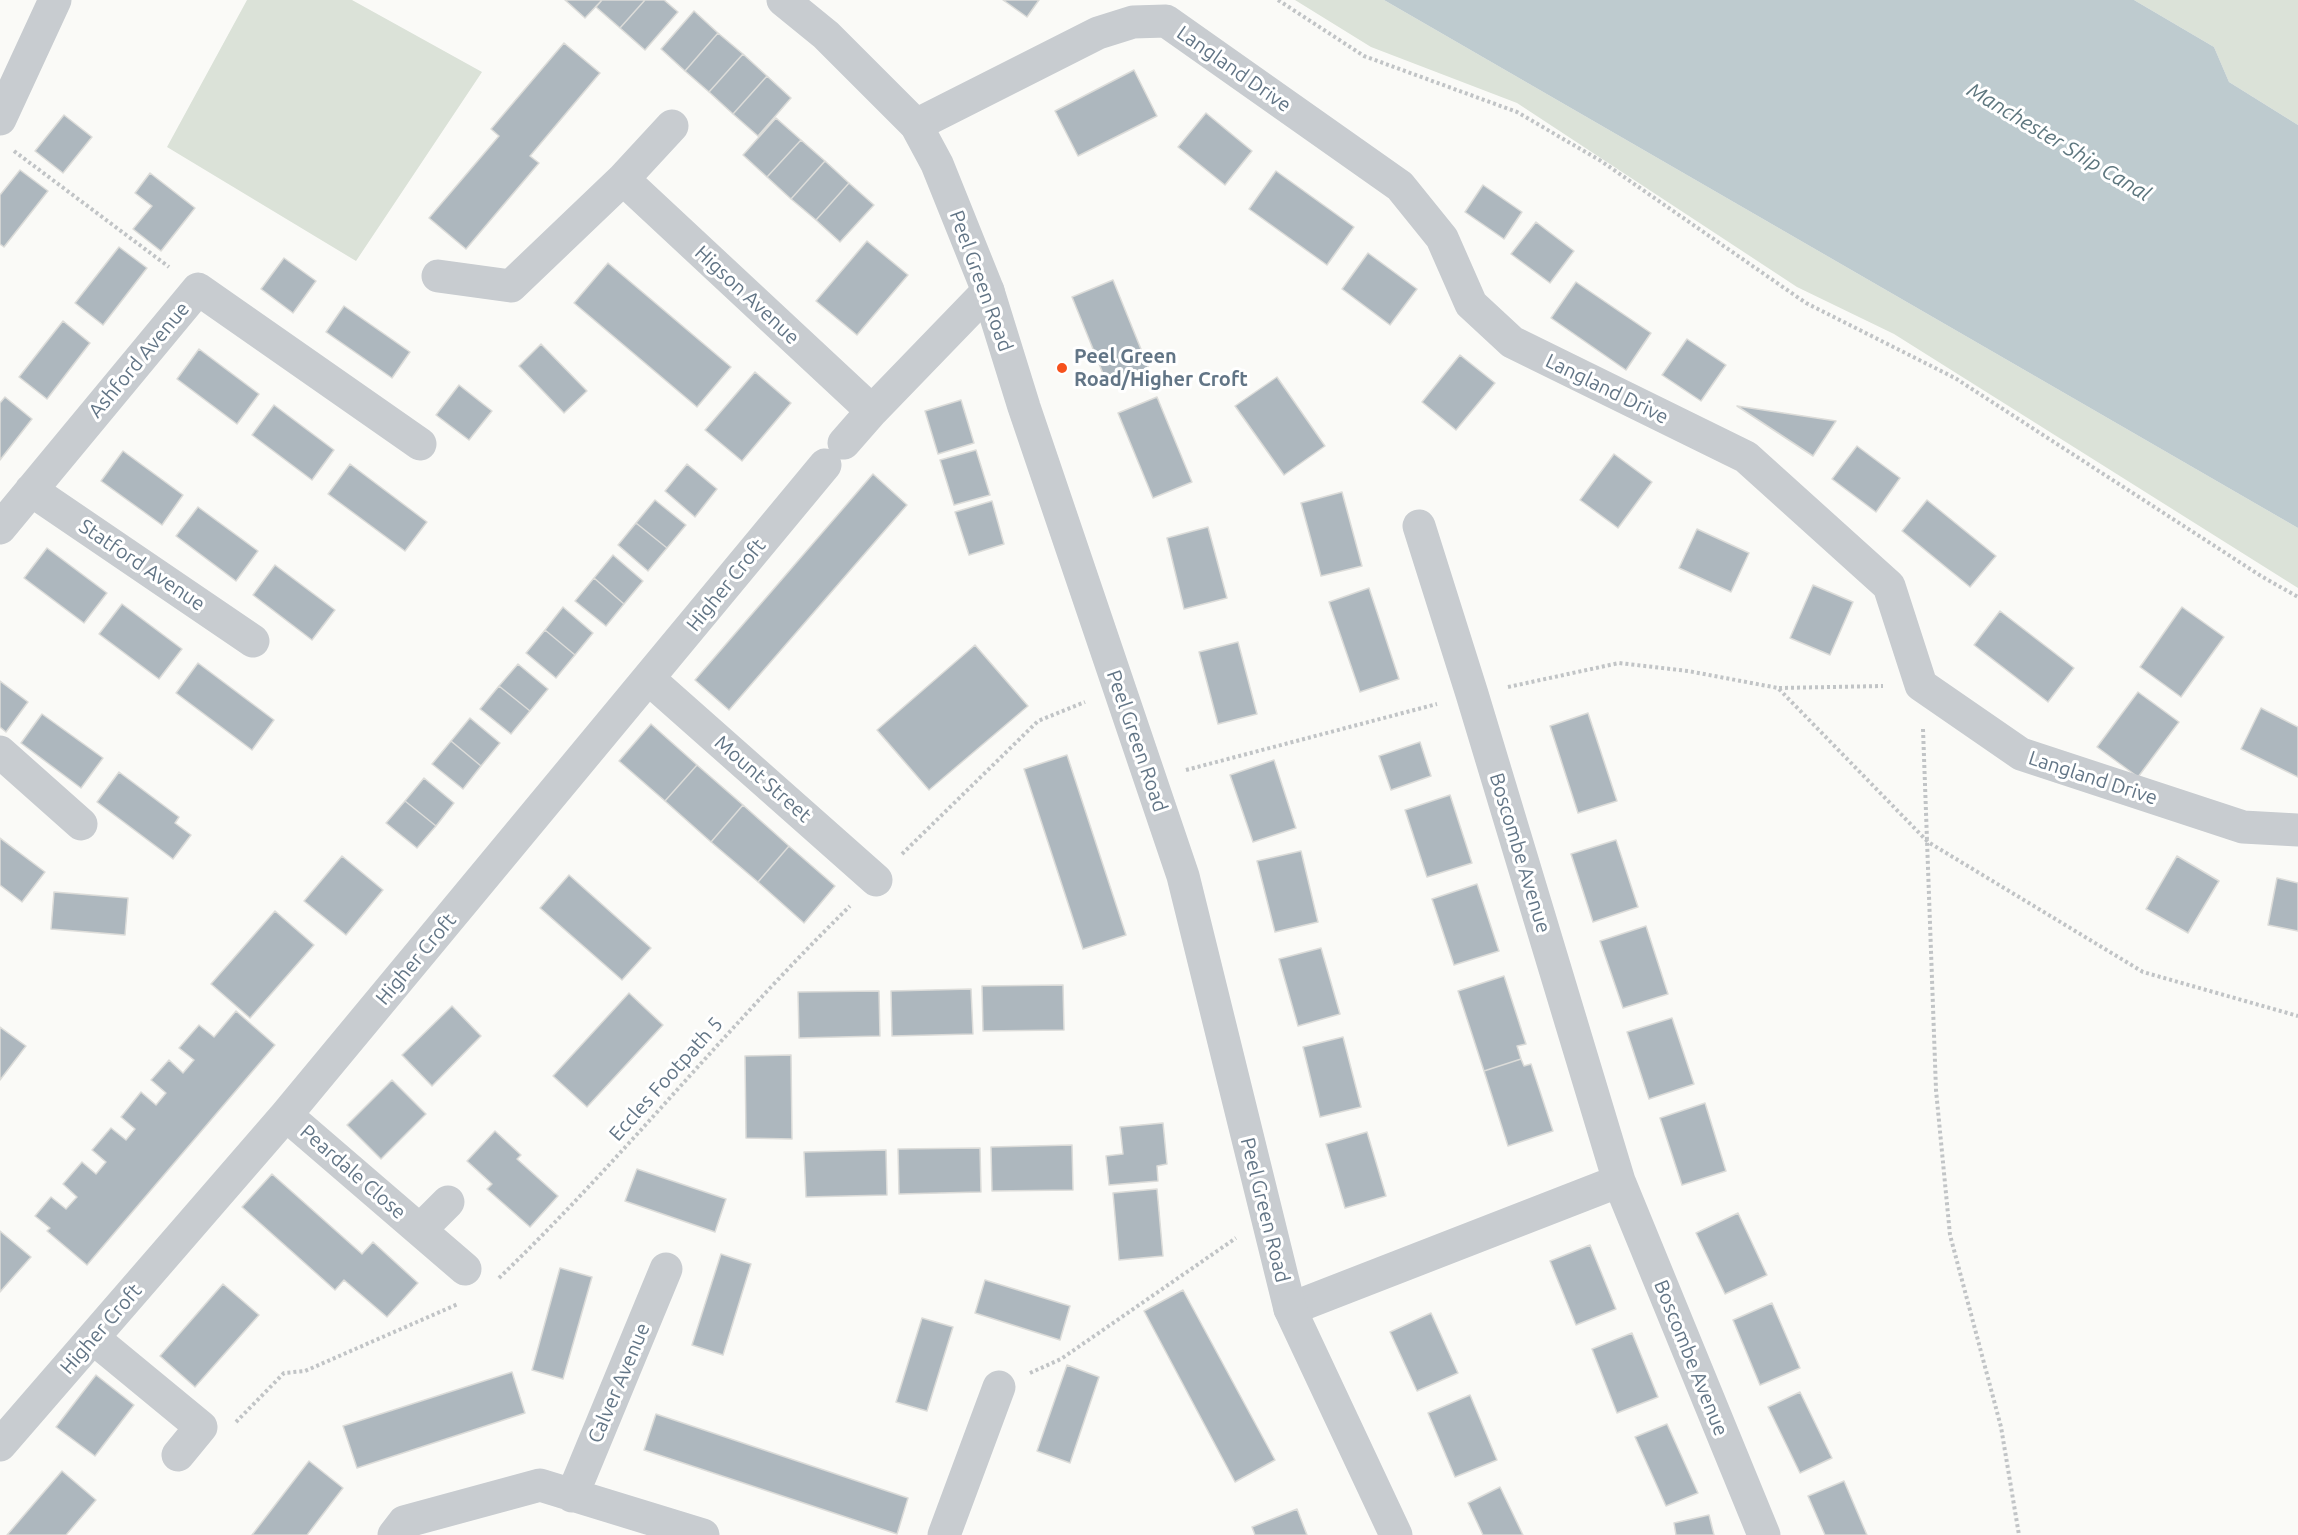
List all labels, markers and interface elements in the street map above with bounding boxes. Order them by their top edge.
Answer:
street label: Langland Drive [1172,21,1296,117]
water label: Manchester Ship Canal [1963,77,2155,207]
street label: Peel Green Road [944,207,1018,355]
street label: Higson Avenue [690,241,804,349]
street label: Ashford Avenue [84,297,194,423]
place label: Peel Green Road/Higher Croft [1074,344,1248,391]
street label: Langland Drive [1542,349,1672,429]
marker: Peel Green Road/Higher Croft [1055,361,1069,375]
street label: Statford Avenue [74,514,210,616]
street label: Higher Croft [681,534,771,636]
street label: Peel Green Road [1101,667,1173,815]
street label: Mount Street [710,731,816,827]
street label: Langland Drive [2026,746,2160,810]
street label: Boscombe Avenue [1484,770,1556,936]
street label: Higher Croft [371,908,461,1010]
street label: Eccles Footpath 5 [604,1012,728,1146]
street label: Peardale Close [295,1120,411,1224]
street label: Peel Green Road [1235,1135,1295,1285]
street label: Boscombe Avenue [1649,1277,1733,1439]
street label: Higher Croft [55,1279,147,1379]
street label: Calver Avenue [583,1319,655,1447]

